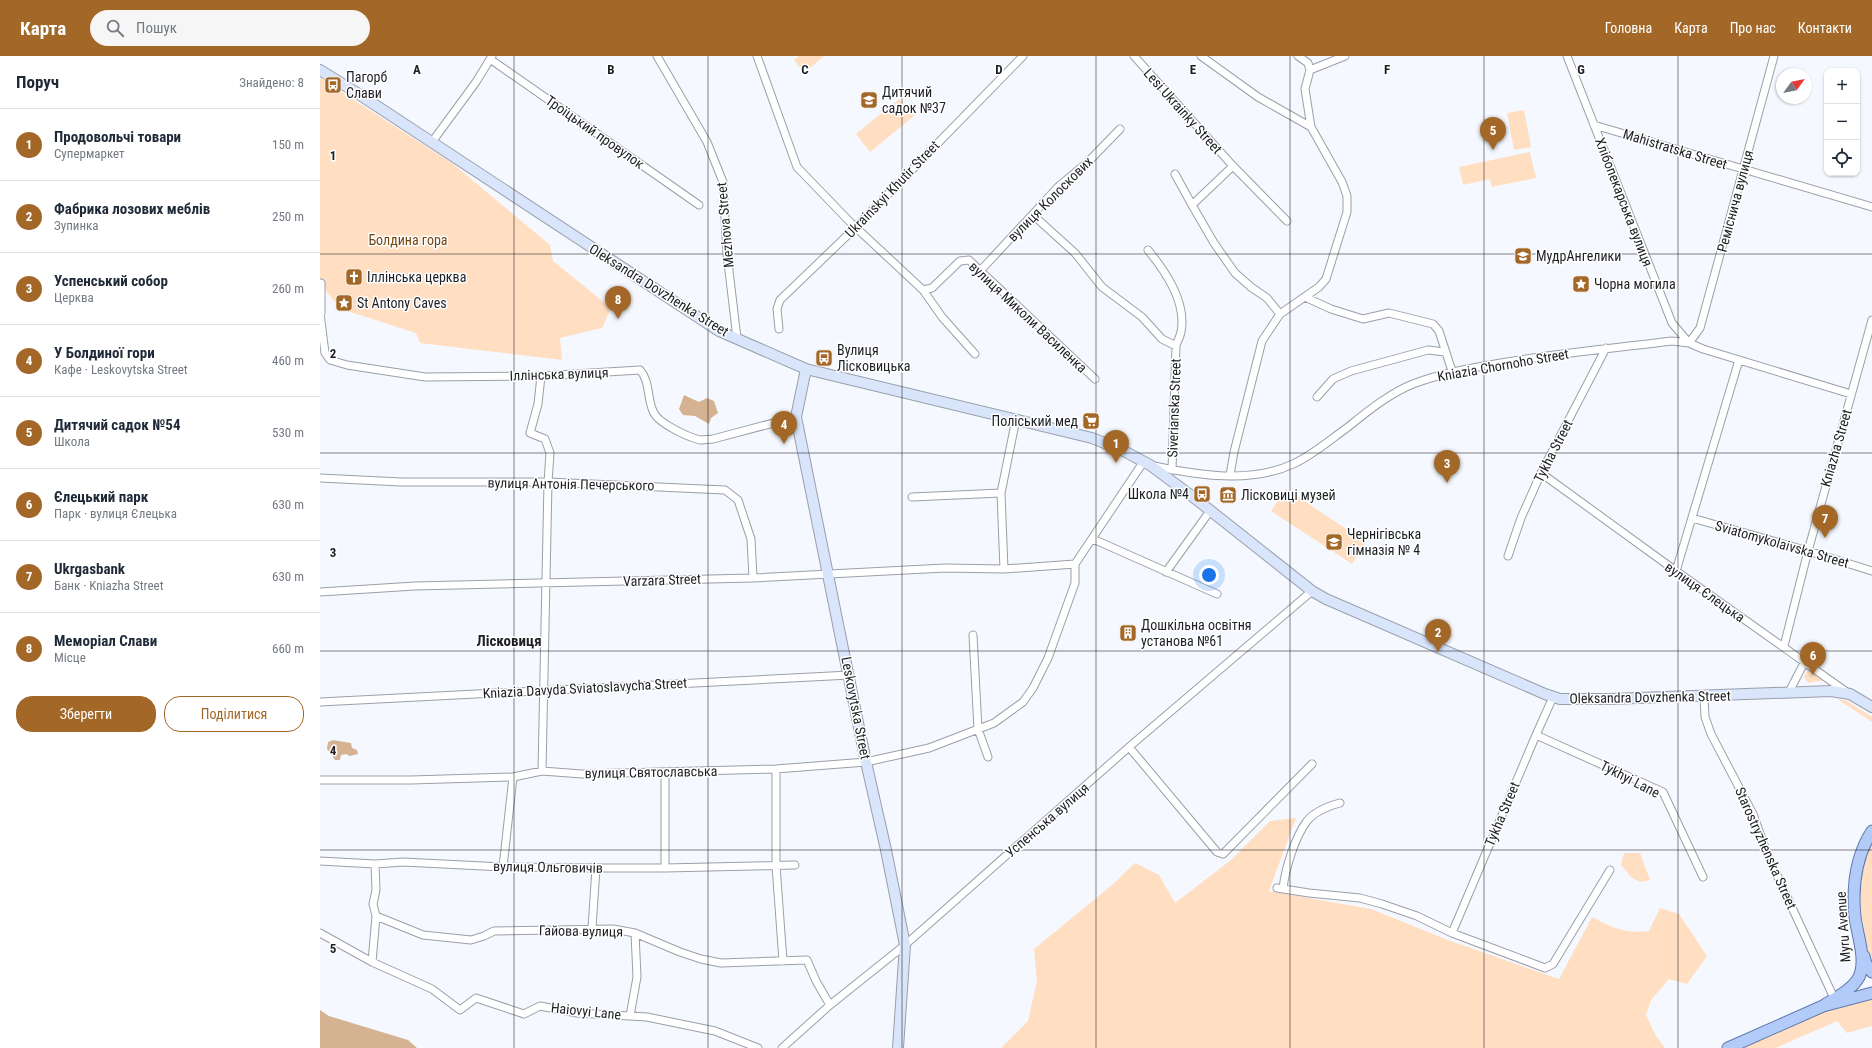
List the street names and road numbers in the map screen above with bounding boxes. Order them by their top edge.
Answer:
street label: Lesi Ukrainky Street [1141,65,1225,157]
street label: Троїцький провулок [543,92,648,172]
street label: Mahistratska Street [1621,126,1729,172]
street label: Хлібопекарська вулиця [1592,135,1656,269]
street label: Ukrainskyi Khutir Street [842,137,942,241]
street label: Реміснича вулиця [1714,148,1756,254]
street label: вулиця Колоскових [1004,153,1096,245]
street label: Mezhova Street [713,182,737,268]
street label: Oleksandra Dovzhenka Street [586,240,732,340]
street label: вулиця Миколи Василенка [966,258,1090,376]
street label: Kniazia Chornoho Street [1436,346,1570,384]
street label: Siverianska Street [1164,358,1184,458]
street label: Іллінська вулиця [509,364,609,384]
street label: Kniazha Street [1817,407,1855,489]
street label: Tykha Street [1530,417,1576,485]
street label: вулиця Антонія Печерського [488,475,654,493]
street label: Sviatomykolaivska Street [1713,517,1851,571]
street label: вулиця Єлецька [1662,559,1748,625]
street label: Varzara Street [623,571,701,589]
street label: Leskovytska Street [838,655,874,761]
street label: Kniazia Davyda Sviatoslavycha Street [482,675,688,701]
street label: Oleksandra Dovzhenka Street [1569,688,1731,706]
street label: Tykhyi Lane [1598,757,1663,801]
street label: вулиця Святославська [585,763,717,781]
street label: Успенська вулиця [1002,779,1092,861]
street label: Tykha Street [1481,779,1523,849]
street label: Starostryzhenska Street [1732,785,1800,911]
street label: вулиця Ольговичів [493,858,603,876]
street label: Myru Avenue [1833,891,1853,963]
street label: Гайова вулиця [539,922,623,940]
street label: Haiovyi Lane [550,999,622,1023]

